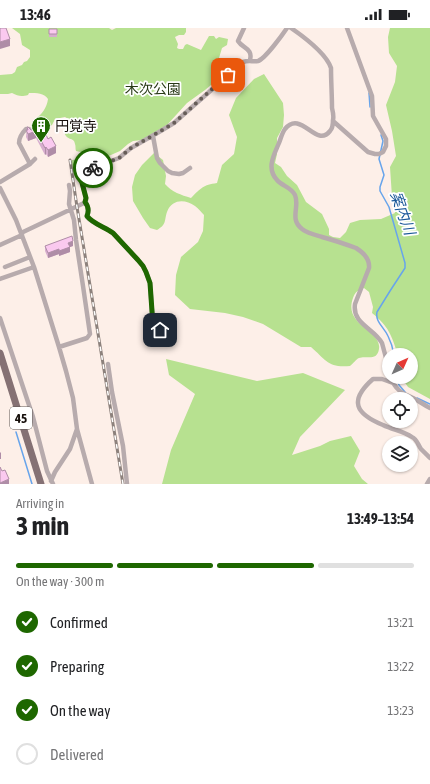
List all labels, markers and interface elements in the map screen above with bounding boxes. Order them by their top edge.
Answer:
text: 13:46 [20,6,51,23]
pin [211,58,245,92]
icon: bag [217,64,239,86]
park label: 木次公園 [125,81,181,97]
building icon: 円覚寺 [30,115,52,143]
place label: 円覚寺 [55,118,97,134]
courier [73,148,113,188]
icon: bike [82,157,104,179]
water label: 案内川 [387,189,419,239]
pin [143,313,177,347]
icon: home [149,319,171,341]
north arrow [382,348,418,384]
map controls [382,348,418,472]
button: locate [382,392,418,428]
road number: 45 [10,407,32,429]
button: layers [382,436,418,472]
text: Arriving in [16,496,64,511]
text: 13:49–13:54 [347,510,414,527]
text: 3 min [16,511,69,541]
text: On the way · 300 m [16,574,104,589]
icon: check [16,611,38,633]
text: Confirmed [50,614,108,631]
text: 13:21 [387,615,414,630]
icon: check [16,655,38,677]
text: Preparing [50,658,104,675]
text: 13:22 [387,659,414,674]
icon: check [16,699,38,721]
text: On the way [50,702,111,719]
text: 13:23 [387,703,414,718]
text: Delivered [50,746,104,763]

